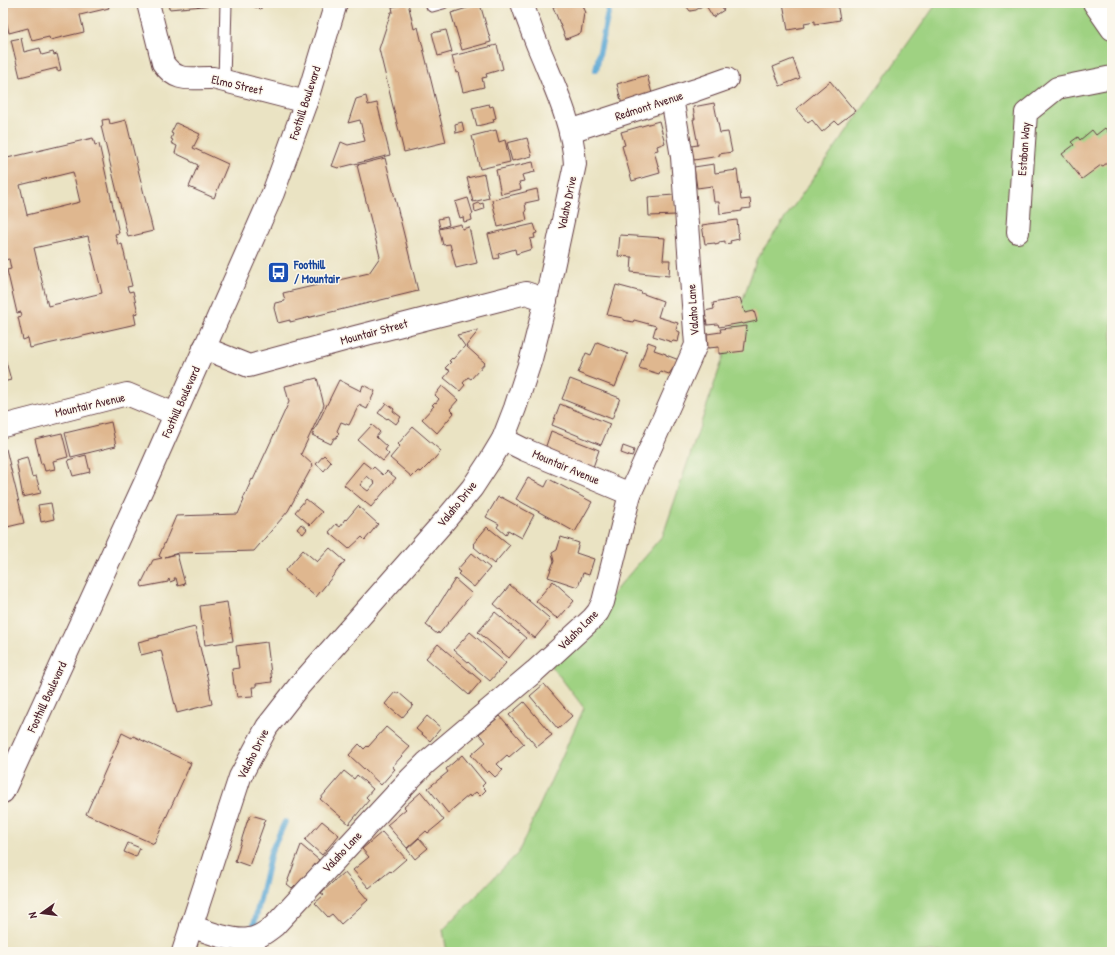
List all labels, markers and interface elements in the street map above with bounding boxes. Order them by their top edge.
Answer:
street label: Foothill Boulevard [284,64,325,143]
street label: Elmo Street [210,70,265,99]
street label: Redmont Avenue [613,86,685,125]
street label: Estaban Way [1013,122,1034,176]
street label: Valaho Drive [553,174,581,231]
place label: Foothill / Mountair [293,256,341,287]
bus stop icon: Foothill / Mountair [265,259,291,285]
street label: Valaho Lane [682,284,703,336]
street label: Mountair Street [338,314,410,349]
street label: Foothill Boulevard [157,363,204,441]
street label: Mountair Avenue [53,388,127,421]
street label: Mountair Avenue [530,445,603,488]
street label: Valaho Drive [433,477,481,530]
street label: Valaho Lane [553,605,602,654]
street label: Foothill Boulevard [22,658,71,736]
street label: Valaho Drive [233,725,273,782]
street label: Valaho Lane [318,827,366,876]
north arrow [22,893,62,933]
text: N [25,911,40,920]

